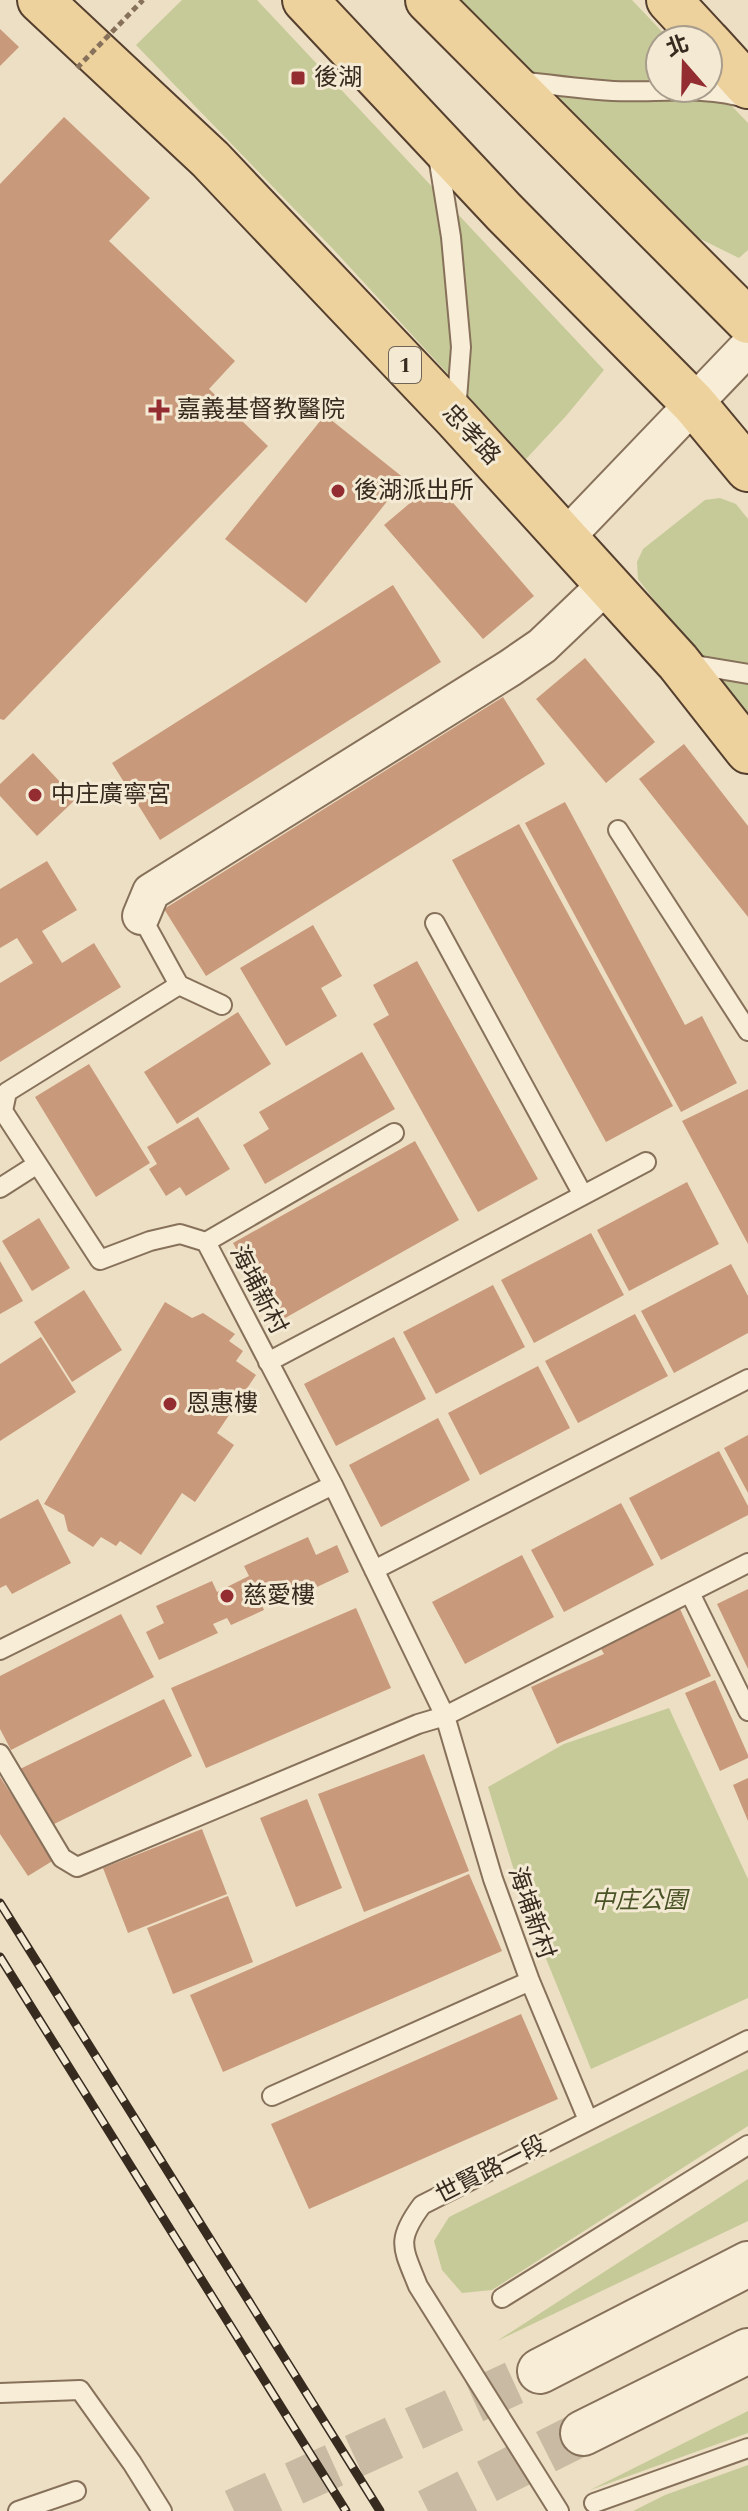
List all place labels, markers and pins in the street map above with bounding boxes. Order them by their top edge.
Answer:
place label: 後湖 [314,60,362,96]
marker: 後湖 [289,69,307,87]
place label: 嘉義基督教醫院 [177,392,345,428]
marker: 嘉義基督教醫院 [148,399,170,421]
place label: 後湖派出所 [354,473,474,509]
marker: 後湖派出所 [329,482,347,500]
place label: 中庄廣寧宮 [51,777,171,813]
marker: 中庄廣寧宮 [26,786,44,804]
place label: 恩惠樓 [186,1386,258,1422]
marker: 恩惠樓 [161,1395,179,1413]
place label: 慈愛樓 [243,1578,315,1614]
marker: 慈愛樓 [218,1587,236,1605]

